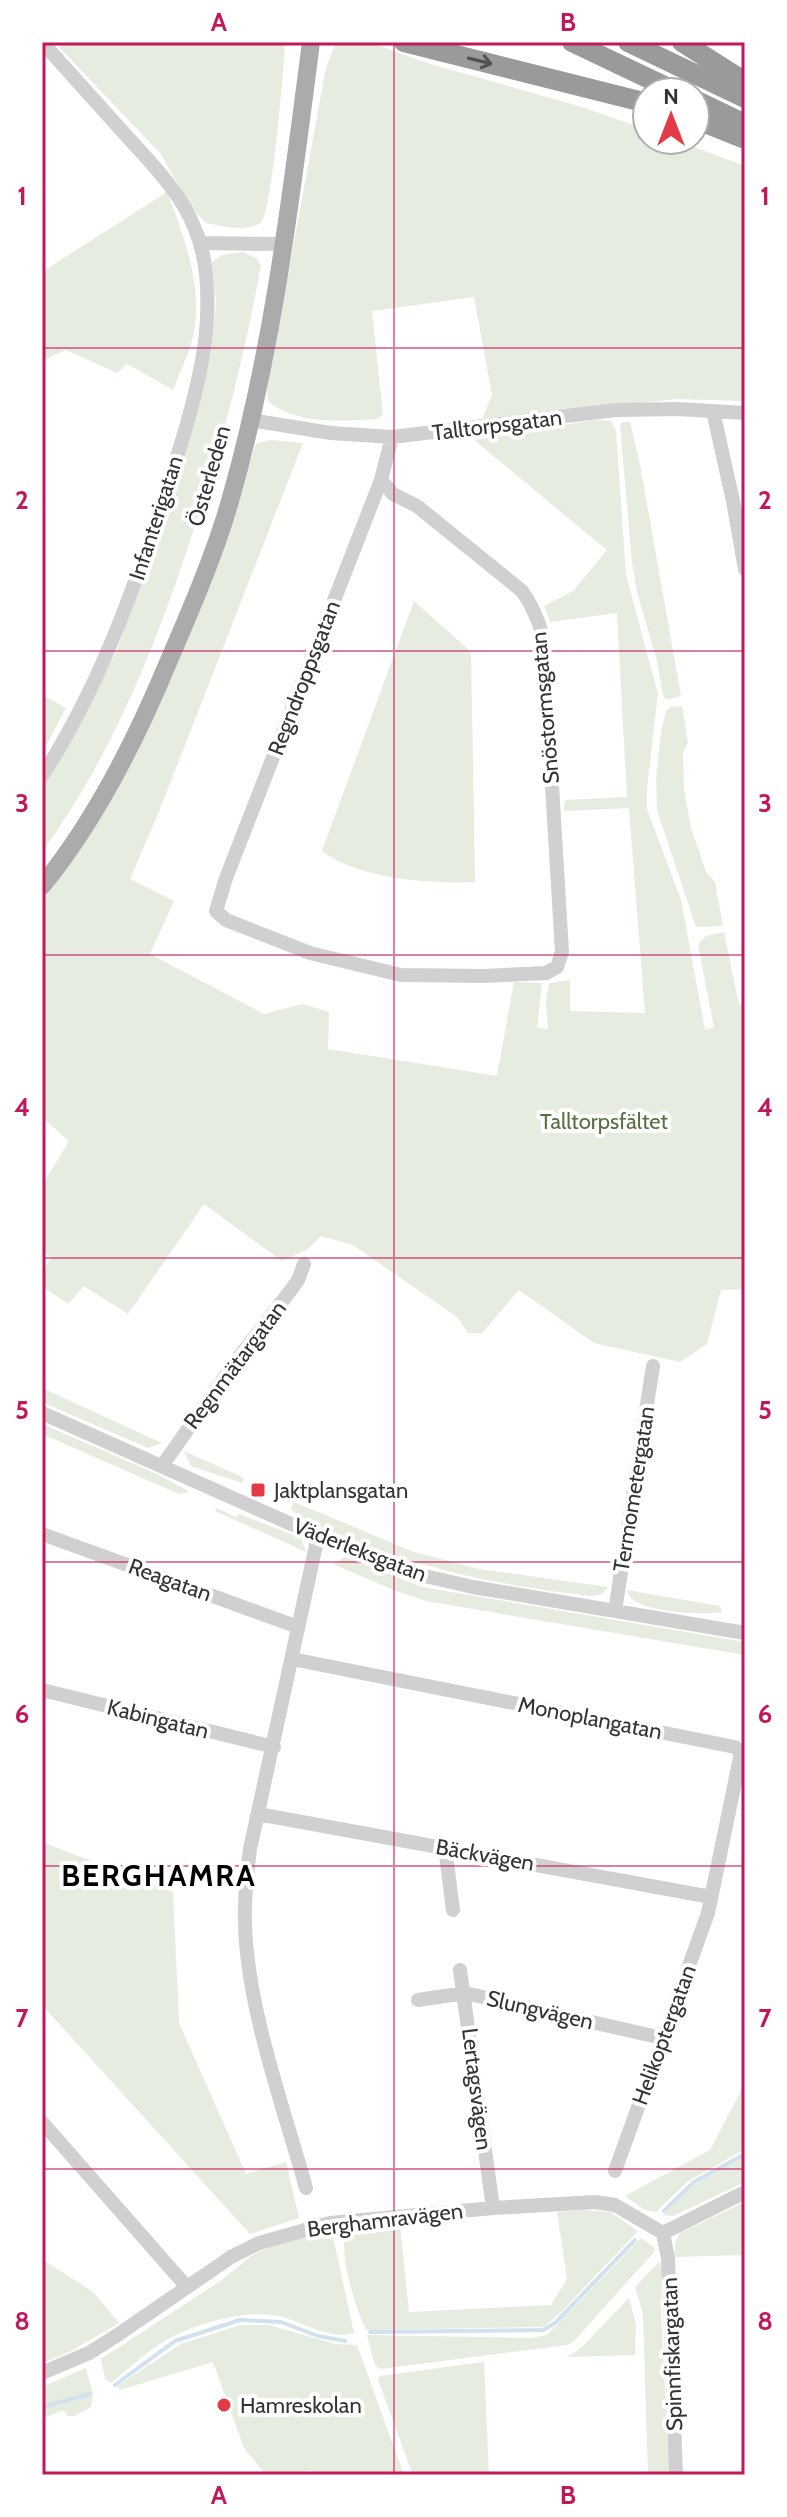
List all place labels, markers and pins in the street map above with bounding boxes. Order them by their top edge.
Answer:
place label: Jaktplansgatan [273,1477,408,1504]
marker: Jaktplansgatan [249,1481,267,1499]
place label: Hamreskolan [240,2392,362,2419]
marker: Hamreskolan [215,2396,233,2414]

